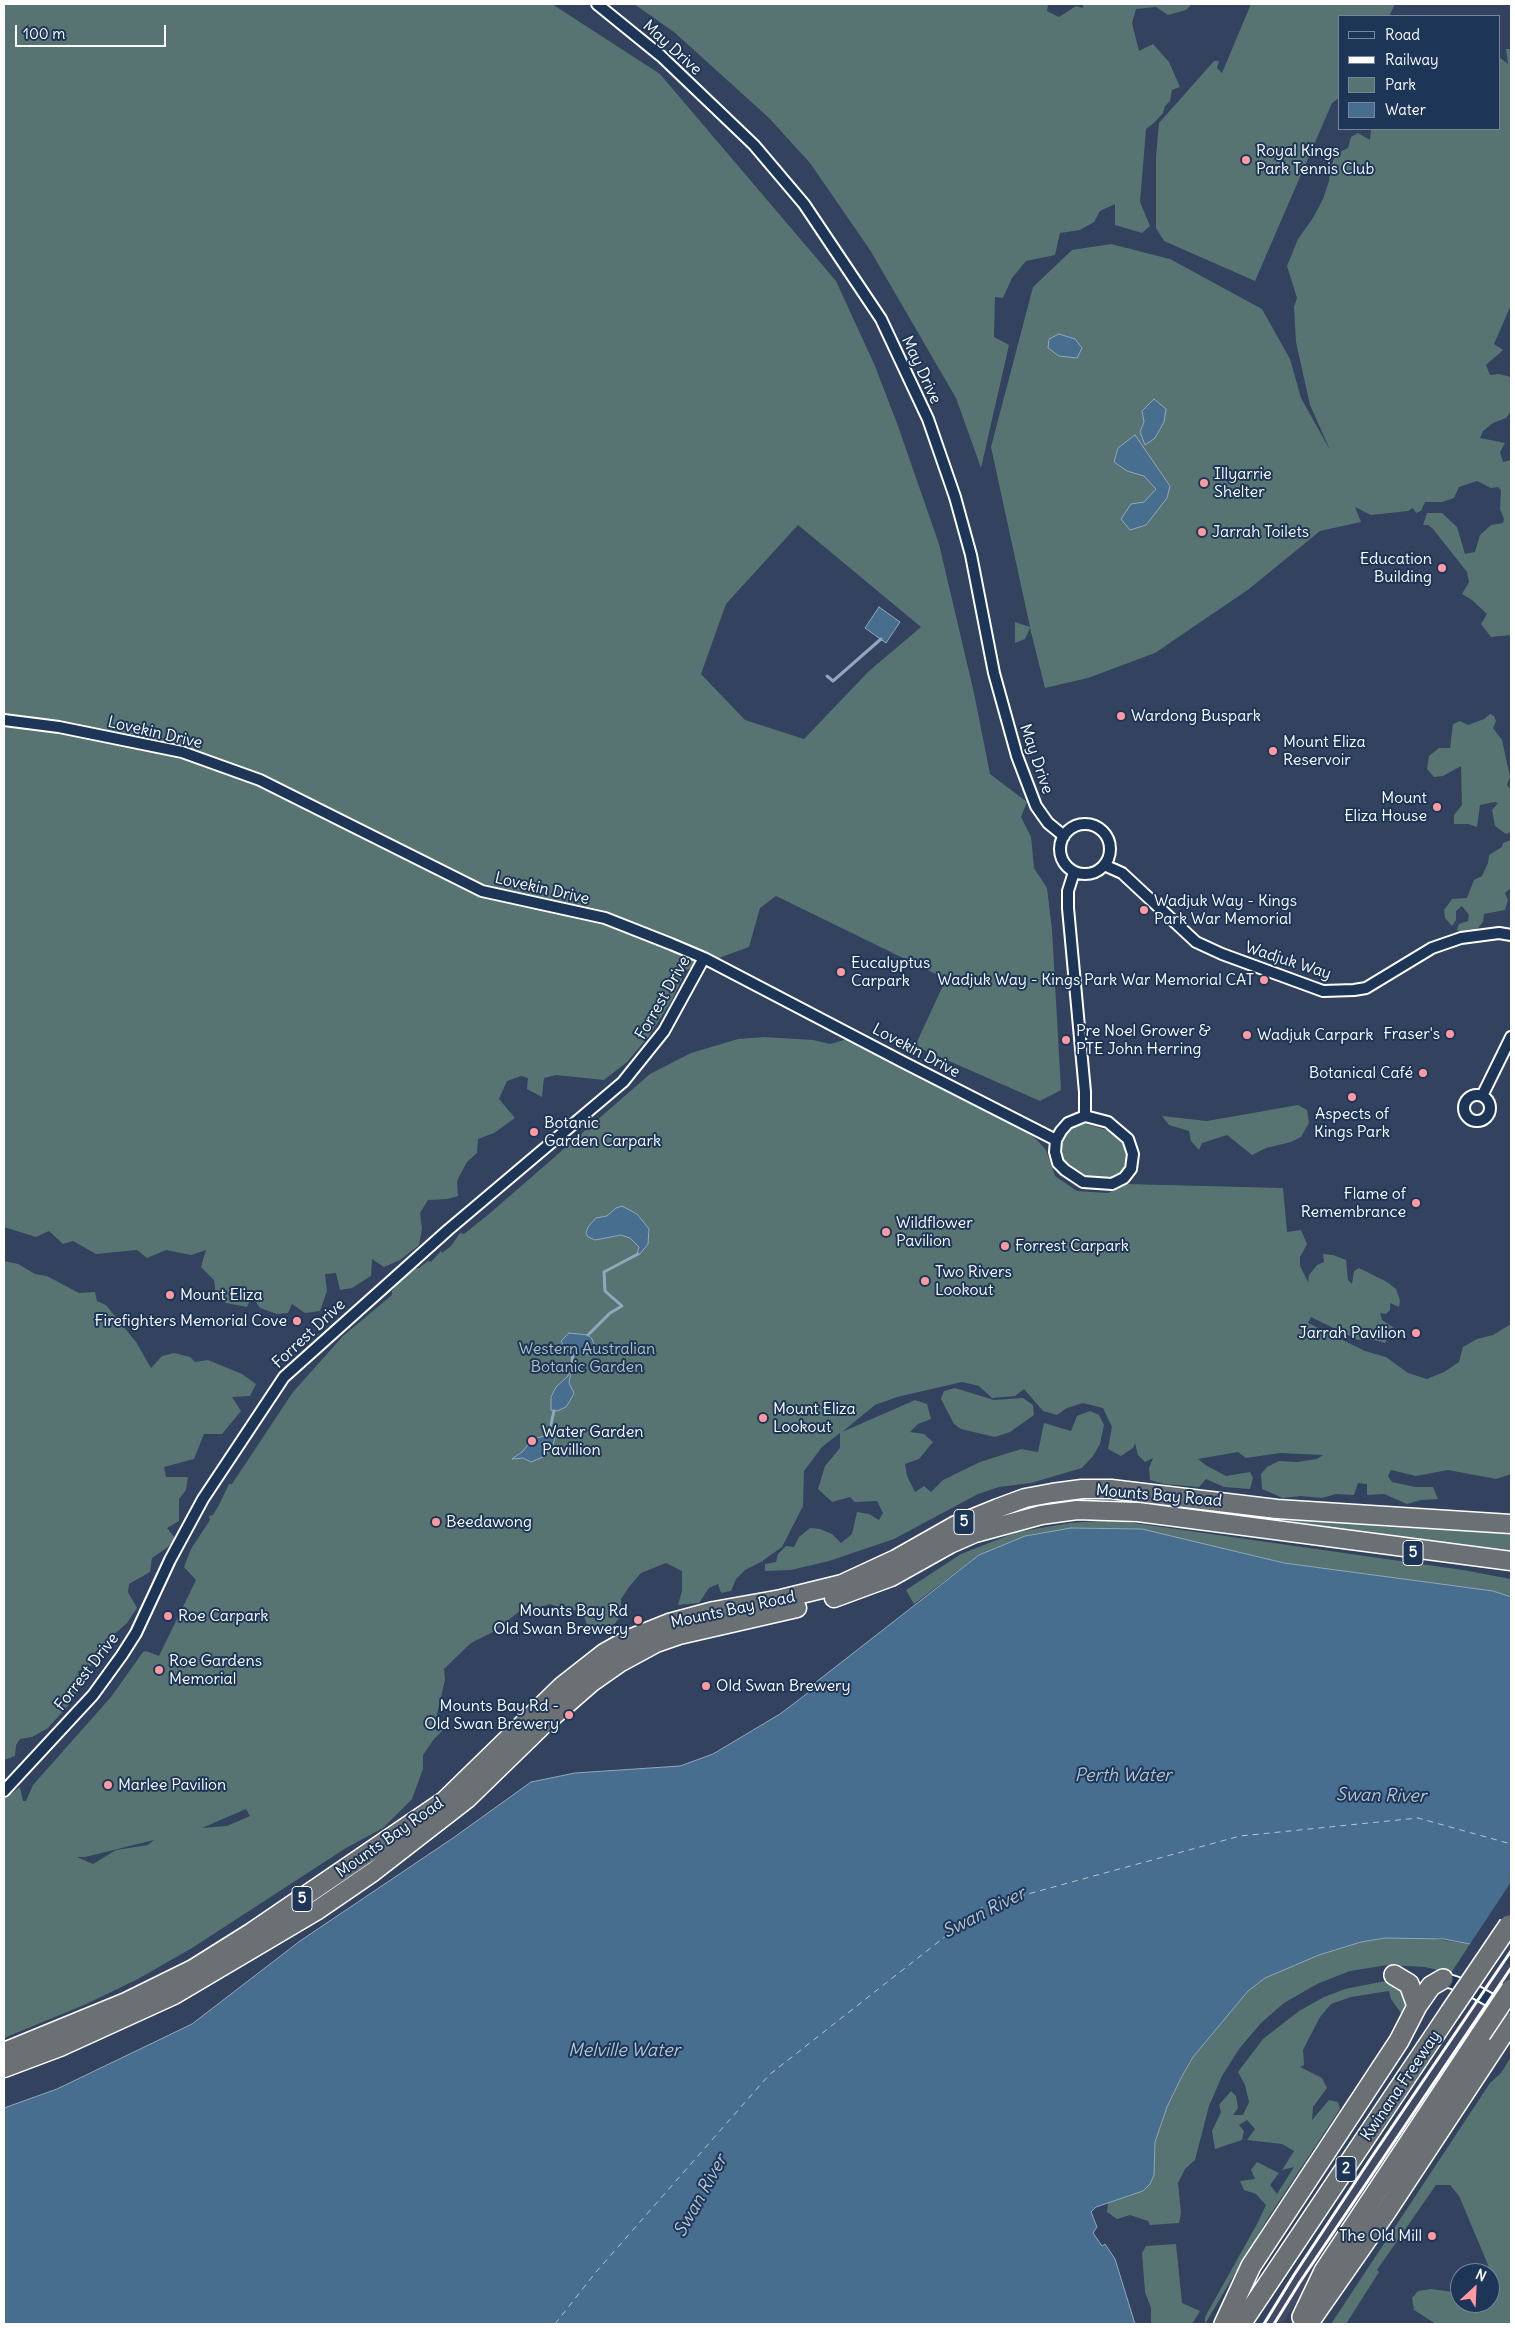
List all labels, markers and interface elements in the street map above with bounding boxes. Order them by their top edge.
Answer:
scale bar [18,15,169,47]
legend [1338,15,1500,130]
street label: May Drive [639,17,705,79]
text: 100 m [23,24,65,43]
text: Road [1385,25,1420,44]
text: Railway [1385,50,1439,69]
text: Park [1385,75,1416,94]
text: Water [1385,100,1426,119]
place label: Royal Kings Park Tennis Club [1256,141,1374,179]
marker: Royal Kings Park Tennis Club [1240,154,1252,166]
street label: May Drive [897,333,945,407]
place label: Illyarrie Shelter [1214,464,1272,502]
marker: Illyarrie Shelter [1198,477,1210,489]
place label: Jarrah Toilets [1212,522,1309,542]
marker: Jarrah Toilets [1196,526,1208,538]
place label: Education Building [1360,549,1432,587]
marker: Education Building [1436,562,1448,574]
place label: Wardong Buspark [1131,706,1261,726]
marker: Wardong Buspark [1115,710,1127,722]
street label: Lovekin Drive [106,713,204,753]
street label: May Drive [1015,722,1057,796]
place label: Mount Eliza Reservoir [1283,732,1366,770]
marker: Mount Eliza Reservoir [1267,745,1279,757]
place label: Mount Eliza House [1344,788,1427,826]
marker: Mount Eliza House [1431,801,1443,813]
street label: Lovekin Drive [493,869,591,909]
place label: Wadjuk Way - Kings Park War Memorial [1154,891,1297,929]
marker: Wadjuk Way - Kings Park War Memorial [1138,904,1150,916]
street label: Wadjuk Way [1242,938,1334,984]
street label: Forrest Drive [631,953,695,1043]
place label: Eucalyptus Carpark [851,953,930,991]
marker: Eucalyptus Carpark [835,966,847,978]
place label: Wadjuk Way - Kings Park War Memorial CAT [937,970,1254,990]
marker: Wadjuk Way - Kings Park War Memorial CAT [1258,974,1270,986]
street label: Lovekin Drive [869,1020,963,1082]
place label: Pre Noel Grower & PTE John Herring [1076,1021,1211,1059]
place label: Fraser's [1383,1024,1440,1044]
place label: Wadjuk Carpark [1257,1025,1373,1045]
marker: Fraser's [1444,1028,1456,1040]
marker: Wadjuk Carpark [1241,1029,1253,1041]
marker: Pre Noel Grower & PTE John Herring [1060,1034,1072,1046]
place label: Botanical Café [1309,1063,1413,1083]
marker: Botanical Café [1417,1067,1429,1079]
marker: Aspects of Kings Park [1346,1091,1358,1103]
place label: Aspects of Kings Park [1314,1104,1390,1142]
place label: Botanic Garden Carpark [544,1113,661,1151]
marker: Botanic Garden Carpark [528,1126,540,1138]
place label: Flame of Remembrance [1301,1184,1406,1222]
marker: Flame of Remembrance [1410,1197,1422,1209]
place label: Wildflower Pavilion [896,1213,973,1251]
marker: Wildflower Pavilion [880,1226,892,1238]
place label: Forrest Carpark [1015,1236,1129,1256]
marker: Forrest Carpark [999,1240,1011,1252]
place label: Two Rivers Lookout [935,1262,1012,1300]
marker: Two Rivers Lookout [919,1275,931,1287]
place label: Mount Eliza [180,1285,263,1305]
marker: Mount Eliza [164,1289,176,1301]
street label: Forrest Drive [268,1295,350,1373]
place label: Firefighters Memorial Cove [95,1311,287,1331]
marker: Firefighters Memorial Cove [291,1315,303,1327]
place label: Jarrah Pavilion [1299,1323,1406,1343]
marker: Jarrah Pavilion [1410,1327,1422,1339]
park label: Western Australian Botanic Garden [519,1339,655,1377]
place label: Mount Eliza Lookout [773,1399,856,1437]
marker: Mount Eliza Lookout [757,1412,769,1424]
place label: Water Garden Pavillion [542,1422,644,1460]
marker: Water Garden Pavillion [526,1435,538,1447]
street label: Mounts Bay Road [1095,1481,1223,1511]
road number: 5 [954,1510,974,1534]
place label: Beedawong [446,1512,532,1532]
marker: Beedawong [430,1516,442,1528]
road number: 5 [1403,1540,1423,1566]
street label: Mounts Bay Road [669,1587,797,1633]
place label: Mounts Bay Rd Old Swan Brewery [493,1601,628,1639]
place label: Roe Carpark [178,1606,268,1626]
marker: Roe Carpark [162,1610,174,1622]
marker: Mounts Bay Rd Old Swan Brewery [632,1614,644,1626]
street label: Forrest Drive [51,1630,123,1714]
place label: Roe Gardens Memorial [169,1651,262,1689]
marker: Roe Gardens Memorial [153,1664,165,1676]
place label: Old Swan Brewery [716,1676,851,1696]
marker: Old Swan Brewery [700,1680,712,1692]
place label: Mounts Bay Rd - Old Swan Brewery [424,1696,559,1734]
marker: Mounts Bay Rd - Old Swan Brewery [563,1709,575,1721]
water label: Perth Water [1075,1765,1171,1787]
place label: Marlee Pavilion [118,1775,226,1795]
marker: Marlee Pavilion [102,1779,114,1791]
water label: Swan River [1336,1784,1426,1808]
street label: Mounts Bay Road [333,1794,447,1882]
water label: Swan River [939,1883,1029,1943]
road number: 5 [292,1886,312,1912]
street label: Kwinana Freeway [1357,2027,1445,2145]
water label: Melville Water [568,2040,680,2062]
water label: Swan River [670,2151,732,2241]
road number: 2 [1336,2156,1356,2182]
place label: The Old Mill [1339,2226,1422,2246]
marker: The Old Mill [1426,2230,1438,2242]
north arrow [1450,2263,1500,2313]
text: N [1473,2265,1489,2286]

